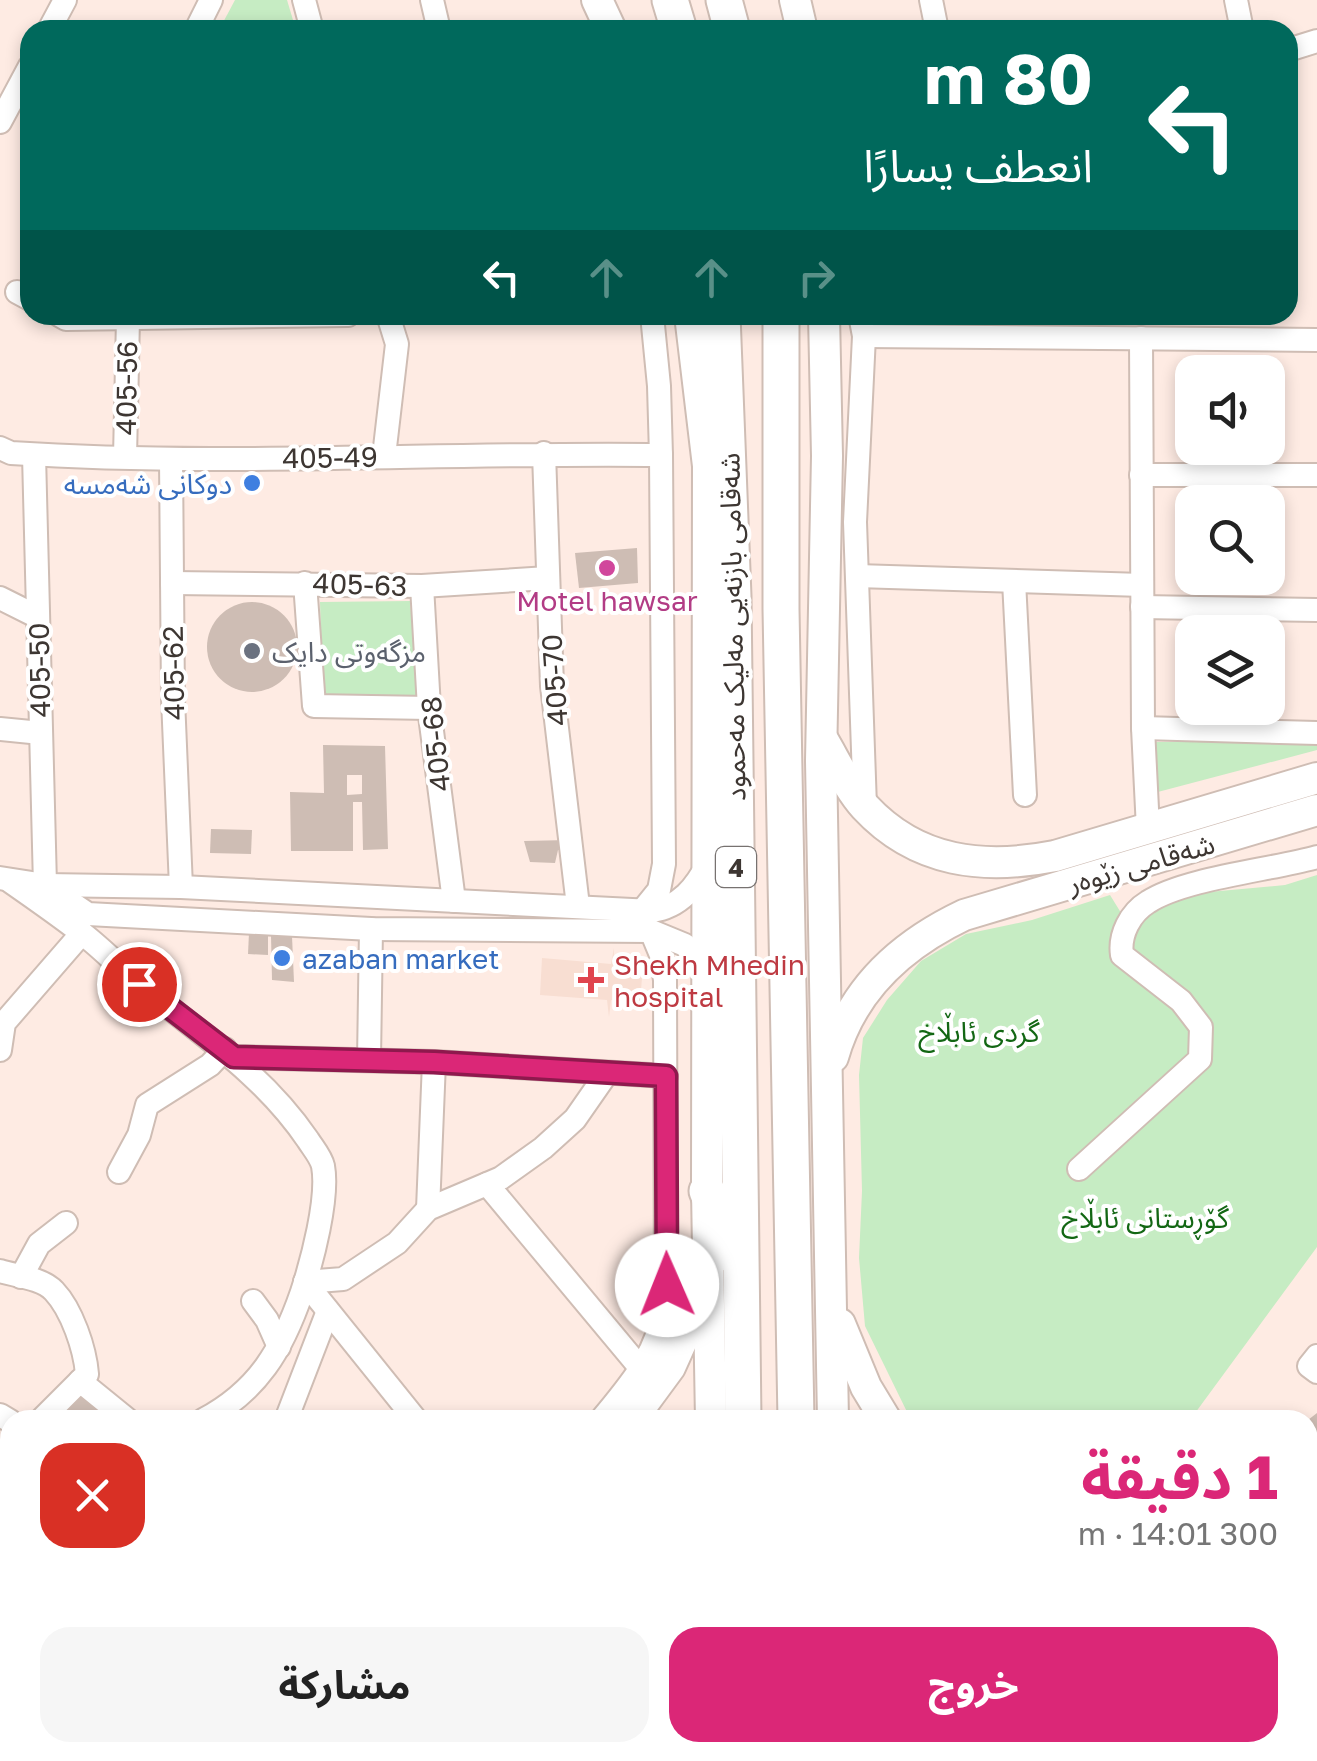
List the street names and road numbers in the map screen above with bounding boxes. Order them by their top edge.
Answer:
street label: 405-56 [109,340,143,436]
street label: 405-49 [282,440,378,474]
street label: شەقامی بازنەیی مەلیک مەحمود [712,452,753,802]
street label: 405-63 [312,566,408,602]
street label: 405-50 [22,622,56,718]
street label: 405-62 [156,625,190,721]
street label: 405-70 [534,633,574,727]
street label: 405-68 [414,695,456,793]
street label: شەقامی زێوەر [1063,826,1218,901]
road number: 4 [716,847,756,887]

